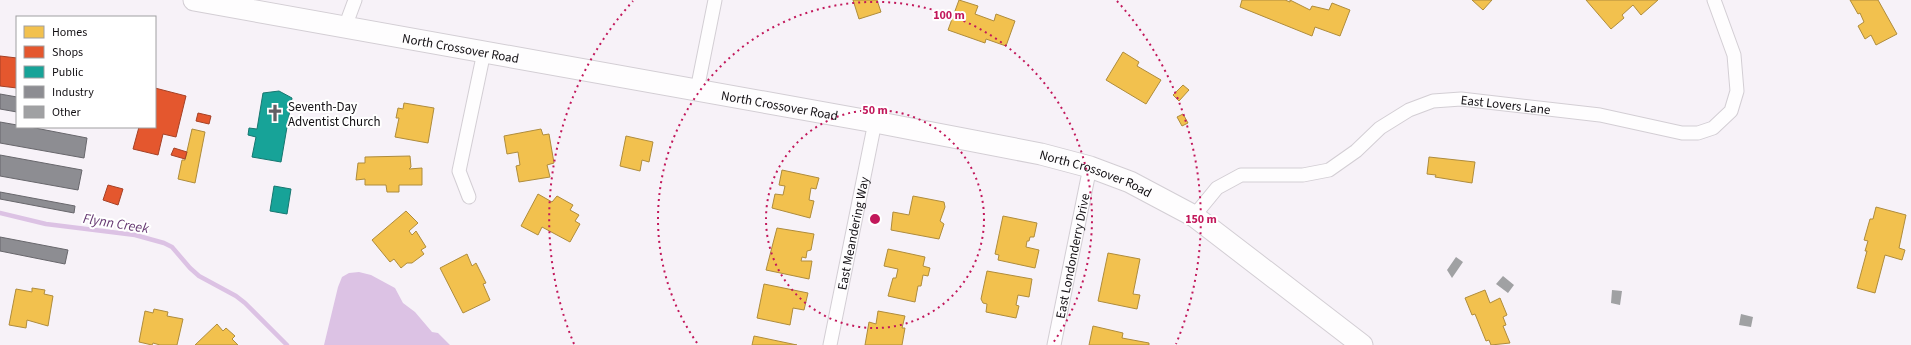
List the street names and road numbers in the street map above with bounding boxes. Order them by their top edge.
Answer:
street label: North Crossover Road [401,29,520,68]
street label: North Crossover Road [720,87,839,125]
street label: East Lovers Lane [1460,91,1551,119]
street label: North Crossover Road [1037,146,1155,202]
street label: East Meandering Way [833,175,874,292]
street label: East Londonderry Drive [1052,192,1094,320]

